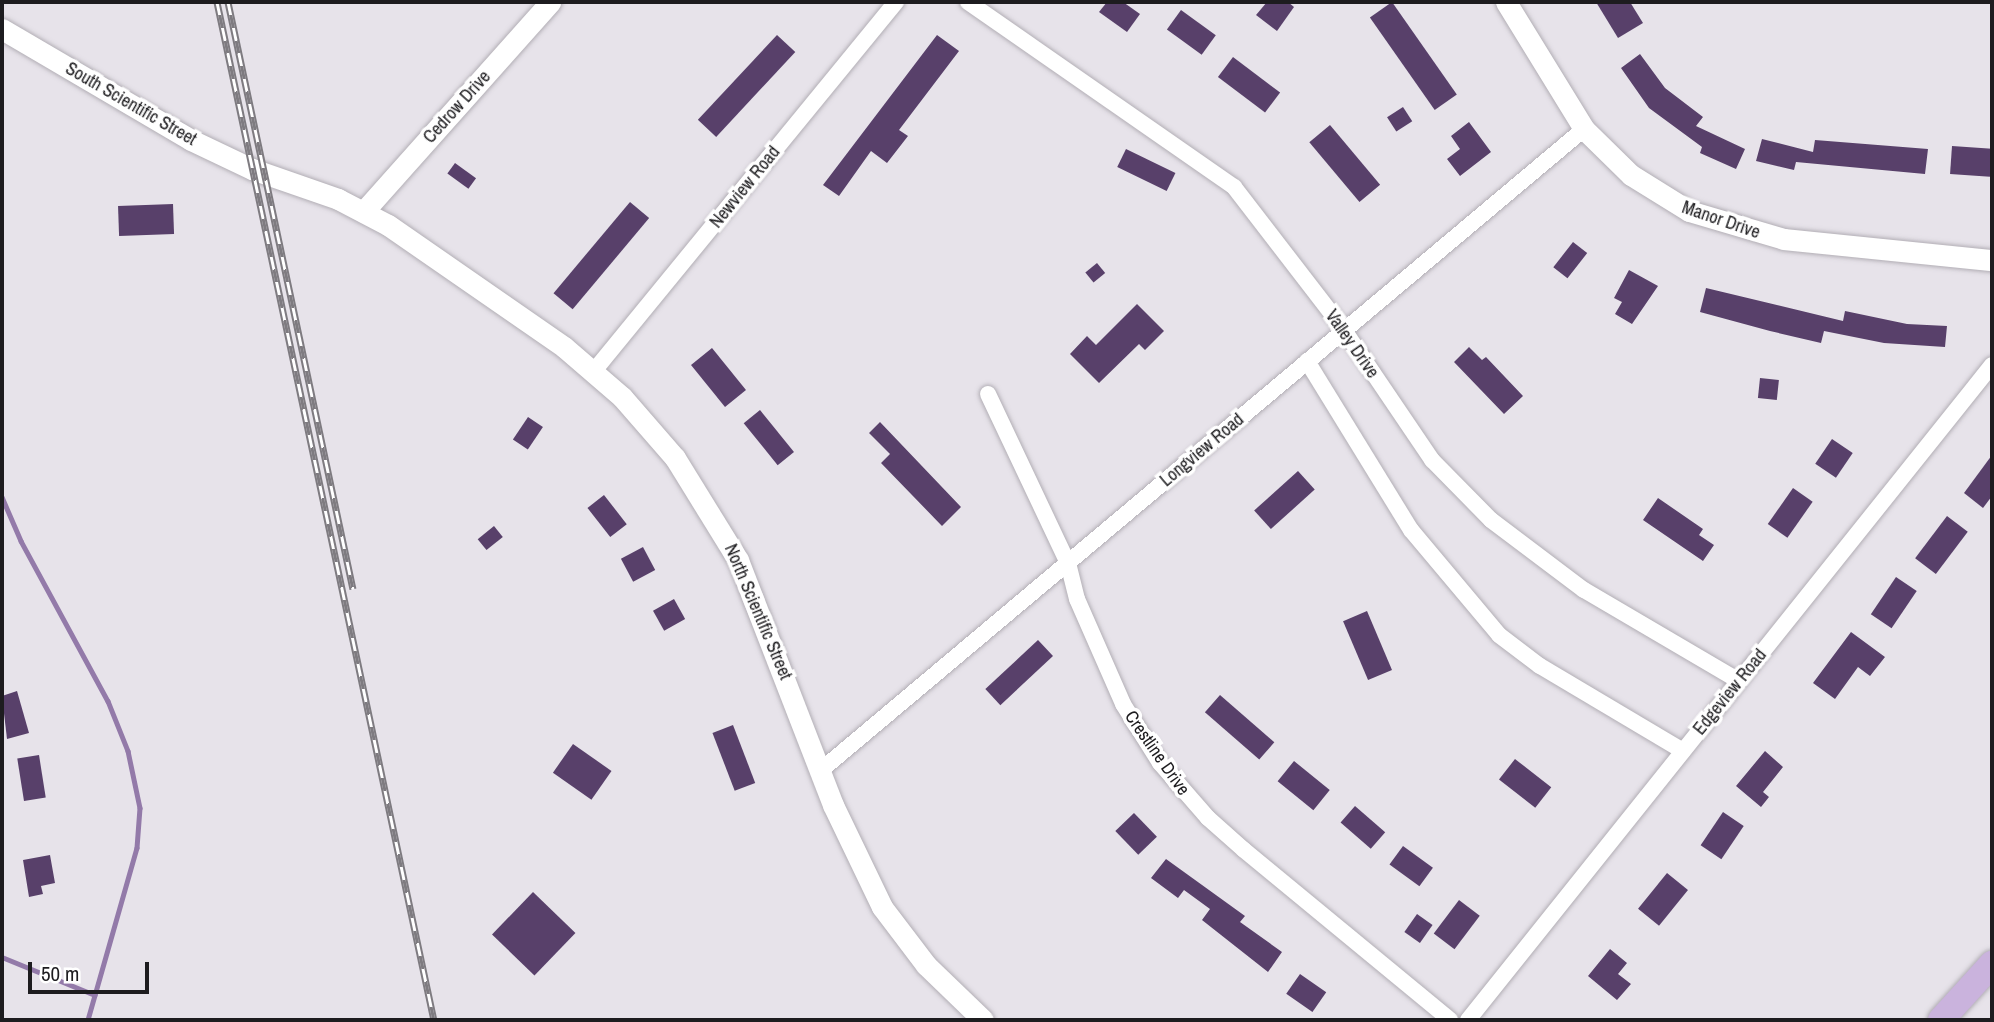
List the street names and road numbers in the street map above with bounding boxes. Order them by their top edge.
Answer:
street label: South Scientific Street [62,58,200,150]
street label: Cedrow Drive [419,66,495,148]
street label: Newview Road [705,142,785,232]
street label: Manor Drive [1679,197,1763,243]
street label: Valley Drive [1321,306,1383,382]
street label: Longview Road [1156,409,1248,491]
street label: North Scientific Street [720,541,796,683]
street label: Edgeview Road [1689,645,1771,739]
street label: Crestline Drive [1120,706,1194,800]

